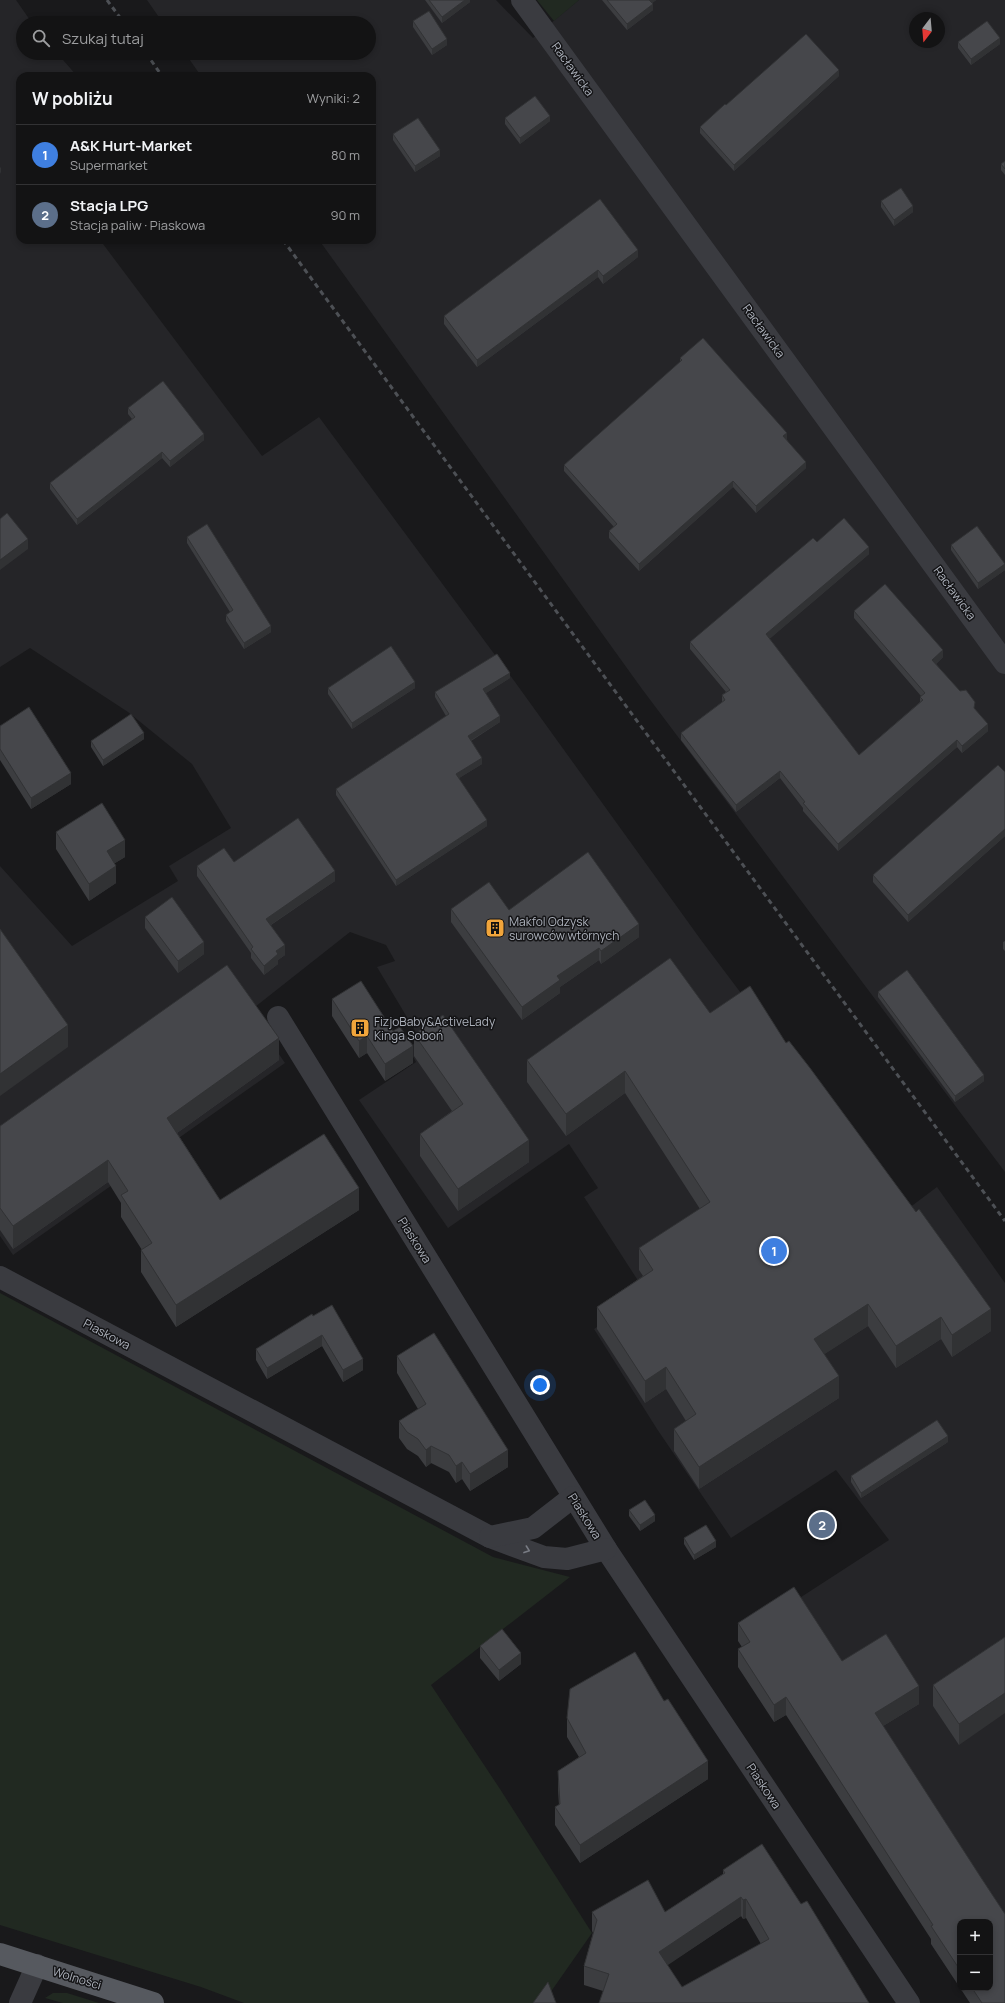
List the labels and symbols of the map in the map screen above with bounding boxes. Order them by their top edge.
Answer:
north arrow [909,12,945,48]
street label: Racławicka [548,39,598,99]
street label: Racławicka [739,301,789,361]
street label: Racławicka [930,563,980,623]
place label: Makfol Odzysk surowców wtórnych [509,913,619,944]
building icon: Makfol Odzysk surowców wtórnych [484,917,506,939]
place label: FizjoBaby&ActiveLady Kinga Soboń [374,1013,496,1044]
building icon: FizjoBaby&ActiveLady Kinga Soboń [349,1017,371,1039]
street label: Piaskowa [394,1214,436,1266]
pin: 1 [761,1236,787,1266]
street label: Piaskowa [80,1314,134,1354]
your location [530,1375,550,1395]
street label: Piaskowa [564,1490,606,1542]
pin: 2 [809,1510,835,1540]
one-way arrow [523,1546,530,1554]
street label: Piaskowa [743,1760,785,1812]
street label: Wolności [51,1963,103,1993]

